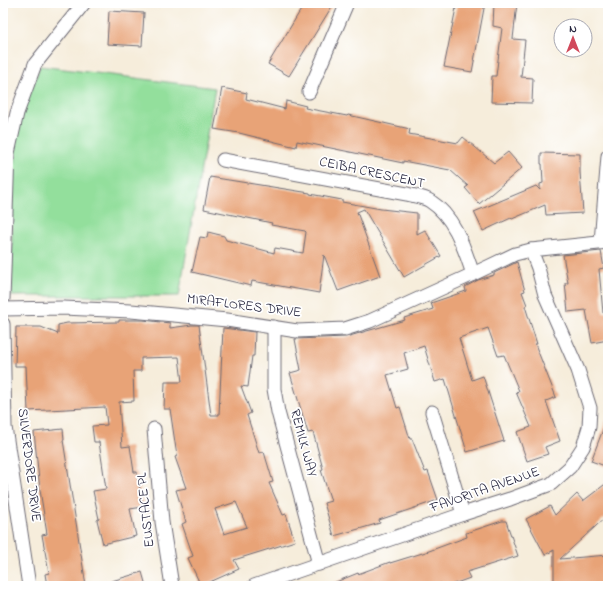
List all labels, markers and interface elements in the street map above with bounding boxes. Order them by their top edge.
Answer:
north arrow [553,18,593,58]
text: N [569,21,577,37]
street label: CEIBA CRESCENT [317,152,427,194]
street label: MIRAFLORES DRIVE [186,289,302,323]
street label: SILVERDORE DRIVE [12,407,46,523]
street label: REMILK WAY [284,407,322,480]
street label: FAVORITA AVENUE [427,461,542,519]
street label: EUSTACE PL [132,471,160,548]

